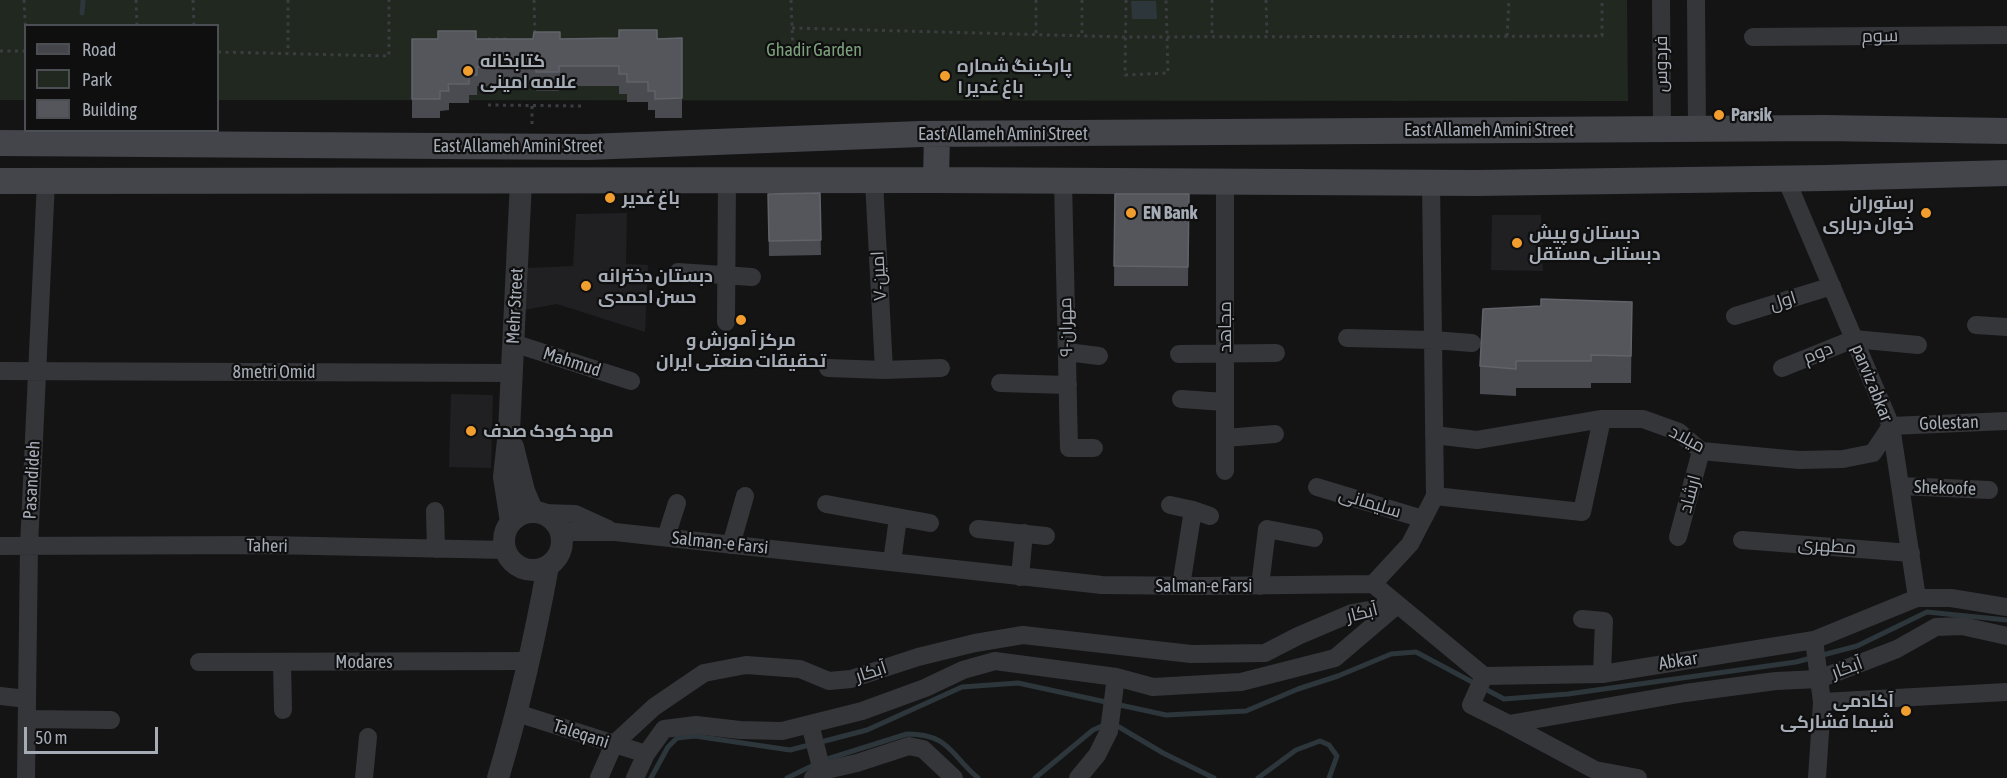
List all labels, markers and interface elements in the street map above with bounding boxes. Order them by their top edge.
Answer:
legend [24,24,219,132]
street label: سوم [1862,25,1898,47]
street label: فردوس [1650,36,1672,92]
text: Road [82,39,116,60]
park label: Ghadir Garden [766,39,862,61]
place label: کتابخانه علامه امینی [480,50,577,92]
place label: پارکینگ شماره ۱ باغ غدیر [957,55,1072,98]
marker: کتابخانه علامه امینی [461,64,475,78]
text: Park [82,69,112,90]
marker: پارکینگ شماره ۱ باغ غدیر [938,69,952,83]
text: Building [82,99,137,120]
place label: Parsik [1731,104,1772,126]
marker: Parsik [1712,108,1726,122]
street label: East Allameh Amini Street [1404,119,1574,141]
street label: East Allameh Amini Street [918,123,1088,145]
street label: East Allameh Amini Street [433,135,603,157]
place label: باغ غدیر [622,187,680,209]
marker: باغ غدیر [603,191,617,205]
place label: رستوران خوان درباری [1822,192,1914,234]
place label: EN Bank [1143,202,1197,224]
marker: EN Bank [1124,206,1138,220]
marker: رستوران خوان درباری [1919,206,1933,220]
place label: دبستان و پیش دبستانی مستقل [1529,222,1661,264]
marker: دبستان و پیش دبستانی مستقل [1510,236,1524,250]
street label: ۷-امین [867,250,891,302]
place label: دبستان دخترانه حسن احمدی [598,265,713,308]
street label: Mehr Street [502,267,528,345]
marker: دبستان دخترانه حسن احمدی [579,279,593,293]
street label: اول [1767,287,1799,315]
street label: ۹-مهران [1055,297,1077,357]
street label: مجاهد [1214,301,1236,353]
marker: مرکز آموزش و تحقیقات صنعتی ایران [734,313,748,327]
place label: مرکز آموزش و تحقیقات صنعتی ایران [656,329,826,372]
street label: دوم [1800,337,1836,369]
street label: parviz abkar [1847,341,1897,425]
street label: Mahmud [540,343,604,381]
street label: 8metri Omid [233,361,315,383]
street label: Golestan [1919,411,1979,435]
place label: مهد کودک صدف [483,420,614,442]
street label: میلاد [1665,421,1709,457]
marker: مهد کودک صدف [464,424,478,438]
street label: Pasandideh [19,440,45,520]
street label: ارشاد [1675,473,1705,515]
street label: Shekoofe [1914,476,1976,500]
street label: سلیمانی [1336,483,1404,523]
street label: Salman-e Farsi [671,527,769,559]
street label: مطهری [1797,533,1857,559]
street label: Taheri [246,535,288,557]
street label: Salman-e Farsi [1156,575,1252,597]
street label: آبکار [1344,599,1380,627]
street label: Abkar [1657,647,1699,675]
street label: Modares [335,651,393,673]
street label: آبکار [1828,652,1866,684]
street label: آبکار [853,657,889,687]
place label: آکادمی شیما فشارکی [1780,690,1894,732]
marker: آکادمی شیما فشارکی [1899,704,1913,718]
scale bar [27,715,160,753]
street label: Taleqani [550,715,612,753]
text: 50 m [35,727,67,748]

